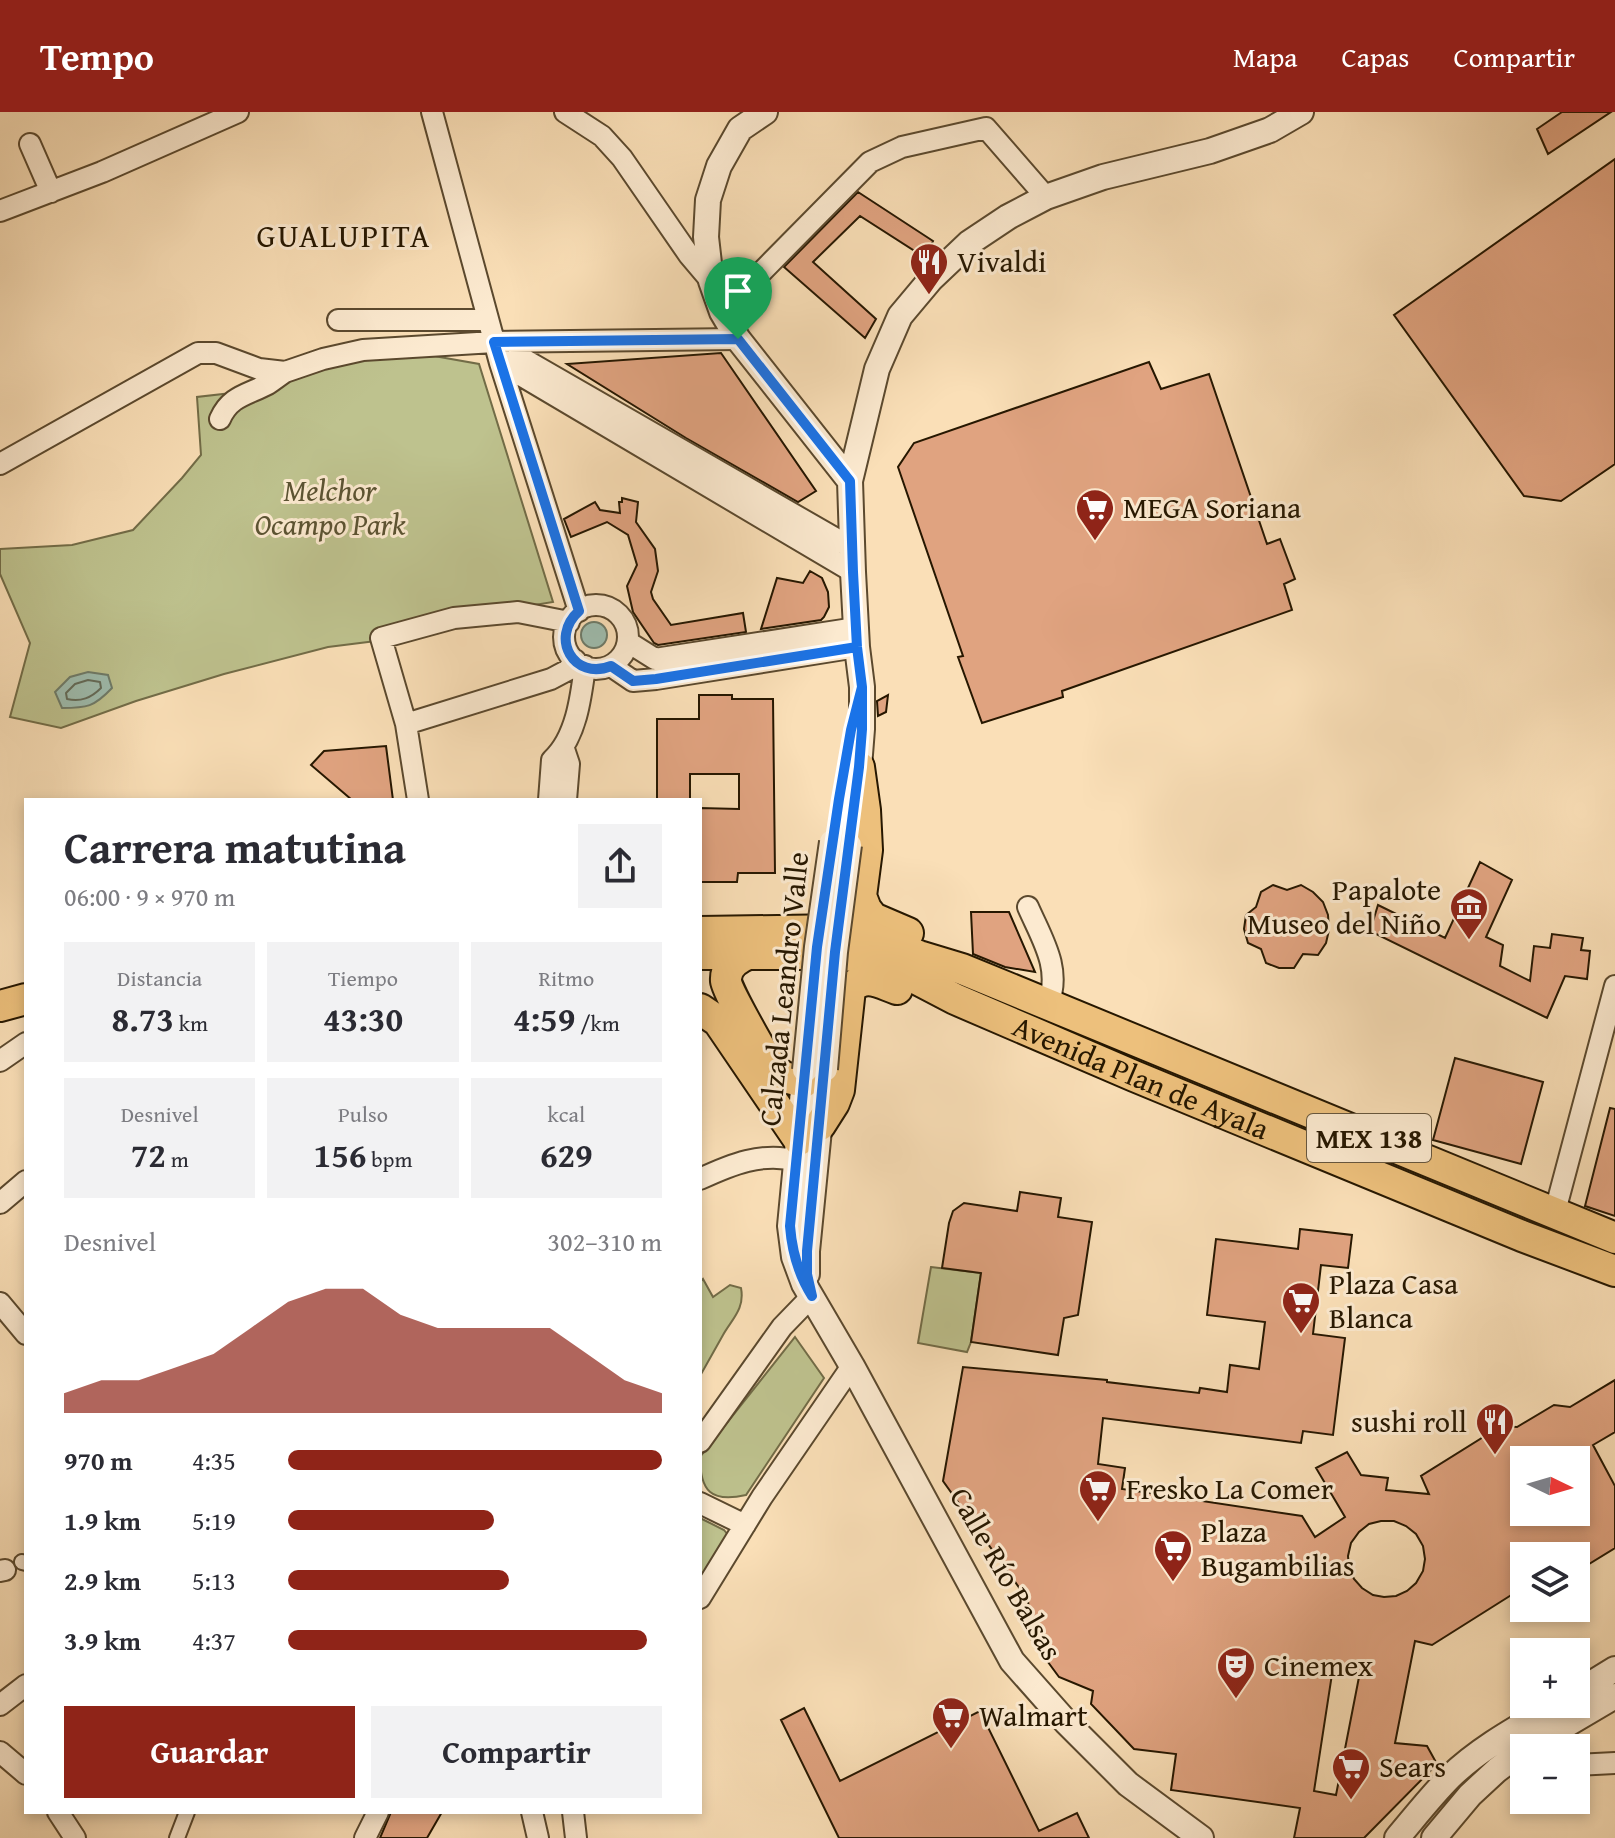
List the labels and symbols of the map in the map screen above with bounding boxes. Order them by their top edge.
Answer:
district label: GUALUPITA [257,212,431,259]
place label: Vivaldi [957,239,1046,283]
restaurant icon: Vivaldi [908,241,950,296]
pin [704,257,772,339]
park label: Melchor Ocampo Park [254,468,406,546]
place label: MEGA Soriana [1123,485,1301,529]
supermarket icon: MEGA Soriana [1074,487,1116,542]
street label: Calzada Leandro Valle [747,850,819,1128]
place label: Papalote Museo del Niño [1247,867,1441,945]
museum icon: Papalote Museo del Niño [1448,886,1490,941]
street label: Avenida Plan de Ayala [1006,1003,1276,1150]
road number: MEX 138 [1307,1114,1431,1162]
place label: Plaza Casa Blanca [1329,1261,1458,1339]
supermarket icon: Plaza Casa Blanca [1280,1280,1322,1335]
place label: sushi roll [1351,1399,1467,1443]
restaurant icon: sushi roll [1474,1401,1516,1456]
north arrow [1510,1446,1590,1526]
place label: Fresko La Comer [1126,1466,1333,1510]
supermarket icon: Fresko La Comer [1077,1468,1119,1523]
street label: Calle Río Balsas [940,1479,1074,1668]
place label: Plaza Bugambilias [1201,1509,1355,1587]
supermarket icon: Plaza Bugambilias [1152,1528,1194,1583]
place label: Cinemex [1264,1643,1374,1687]
theatre icon: Cinemex [1215,1645,1257,1700]
place label: Walmart [979,1693,1088,1737]
supermarket icon: Walmart [930,1695,972,1750]
place label: Sears [1379,1744,1446,1788]
supermarket icon: Sears [1330,1746,1372,1801]

